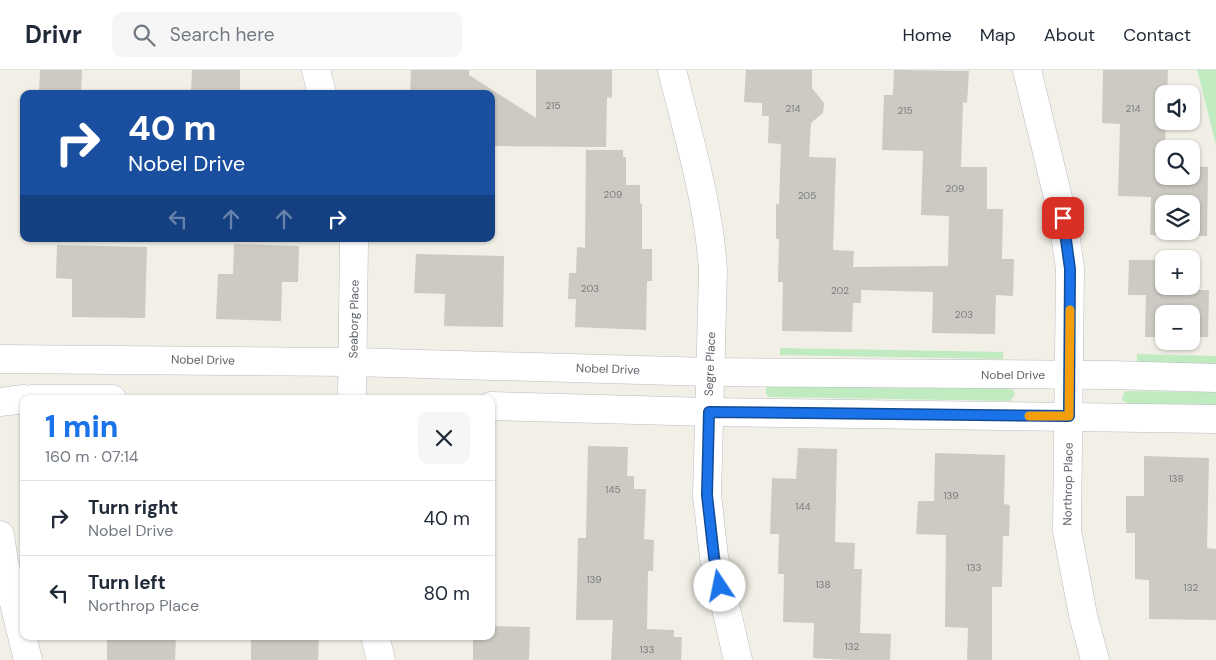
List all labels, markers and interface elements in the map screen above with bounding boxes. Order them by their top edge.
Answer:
search box [112,12,462,57]
text: Drivr [25,19,82,50]
icon: search [130,21,158,49]
text: Search here [170,22,275,47]
text: Home [902,23,952,47]
text: Map [980,23,1016,47]
text: About [1044,23,1095,47]
text: Contact [1123,23,1191,47]
map controls [1155,85,1200,350]
button: sound [1155,85,1200,130]
house number: 215 [546,99,560,112]
house number: 214 [786,102,800,115]
house number: 214 [1126,102,1140,115]
house number: 215 [898,104,912,117]
text: 40 m [128,105,217,151]
icon: right [45,110,110,175]
button: search [1155,140,1200,185]
text: Nobel Drive [128,149,245,178]
house number: 209 [946,182,964,195]
house number: 209 [604,188,622,201]
house number: 205 [798,189,816,202]
button: layers [1155,195,1200,240]
pin [1042,197,1084,239]
icon: arrive [1049,204,1077,232]
icon: left [164,205,192,233]
icon: ahead [217,205,245,233]
icon: ahead [270,205,298,233]
icon: right [323,205,351,233]
button: + [1155,250,1200,295]
street label: Seaborg Place [345,279,363,359]
house number: 203 [581,282,599,295]
house number: 202 [831,284,849,297]
button: − [1155,305,1200,350]
house number: 203 [955,308,973,321]
street label: Segre Place [701,331,719,397]
street label: Nobel Drive [171,351,235,369]
street label: Nobel Drive [576,360,640,378]
street label: Nobel Drive [981,367,1045,383]
text: 1 min [45,407,118,446]
button: close [418,412,470,464]
street label: Northrop Place [1059,442,1077,526]
text: 160 m · 07:14 [45,446,138,467]
house number: 138 [1168,472,1184,485]
house number: 145 [605,483,621,496]
house number: 139 [943,489,959,502]
text: Turn right [88,495,178,520]
house number: 144 [795,500,811,513]
icon: right [45,504,73,532]
text: 40 m [423,506,470,531]
text: Nobel Drive [88,520,173,541]
position arrow [693,559,745,611]
house number: 133 [967,561,982,574]
text: Turn left [88,570,166,595]
house number: 139 [586,573,602,586]
house number: 138 [815,578,831,591]
icon: left [45,579,73,607]
text: 80 m [423,581,470,606]
house number: 132 [1184,581,1199,594]
text: Northrop Place [88,595,199,616]
house number: 132 [845,640,860,653]
house number: 133 [640,643,655,656]

